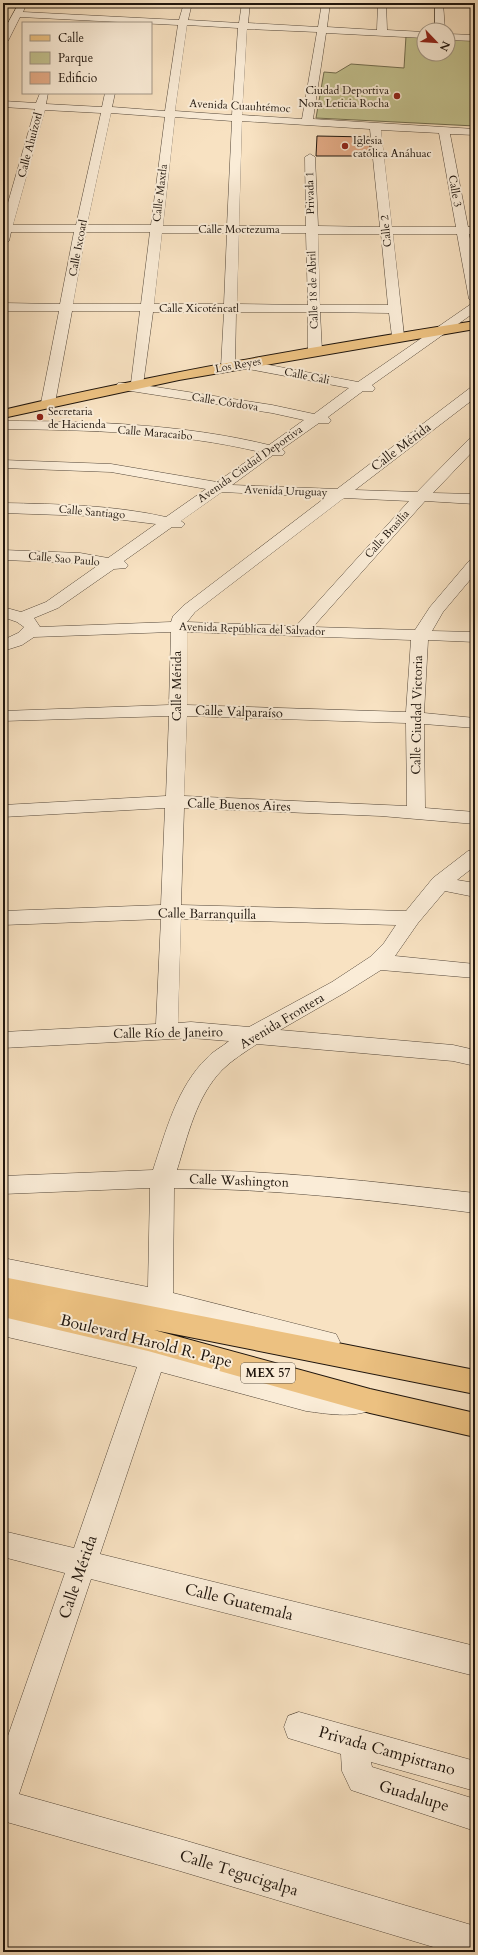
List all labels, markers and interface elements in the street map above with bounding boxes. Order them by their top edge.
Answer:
legend [22,22,152,94]
north arrow [416,22,456,62]
text: Calle [58,30,84,46]
text: N [436,39,453,54]
text: Parque [58,50,93,66]
text: Edificio [58,70,98,86]
place label: Ciudad Deportiva Nora Leticia Rocha [299,83,389,111]
marker: Ciudad Deportiva Nora Leticia Rocha [392,91,402,101]
street label: Avenida Cuauhtémoc [189,96,291,116]
street label: Calle Ahuízotl [14,111,46,179]
place label: Iglesia católica Anáhuac [353,133,431,161]
marker: Iglesia católica Anáhuac [340,141,350,151]
street label: Calle Maxtla [149,163,171,223]
street label: Privada 1 [302,171,318,215]
street label: Calle 3 [445,174,465,209]
street label: Calle 2 [377,214,395,248]
street label: Calle Ixcoatl [65,218,91,278]
street label: Calle Moctezuma [198,222,280,237]
street label: Calle 18 de Abril [304,250,322,329]
street label: Calle Xicoténcatl [159,301,239,316]
street label: Los Reyes [214,354,262,376]
street label: Calle Cali [283,364,331,388]
street label: Calle Córdova [191,389,260,415]
place label: Secretaria de Hacienda [48,404,106,432]
marker: Secretaria de Hacienda [35,412,45,422]
street label: Calle Mérida [367,418,435,475]
street label: Calle Maracaibo [117,422,193,444]
street label: Avenida Ciudad Deportiva [195,422,306,506]
street label: Avenida Uruguay [244,482,328,500]
street label: Calle Santiago [58,502,126,522]
street label: Calle Brasilia [361,506,413,561]
street label: Calle Sao Paulo [28,548,101,570]
street label: Avenida República del Salvador [179,619,326,639]
street label: Calle Mérida [168,650,186,721]
street label: Calle Ciudad Victoria [407,655,427,775]
street label: Calle Valparaíso [195,701,283,723]
street label: Calle Buenos Aires [187,794,291,816]
street label: Calle Barranquilla [158,904,257,924]
street label: Avenida Frontera [236,988,328,1053]
street label: Calle Río de Janeiro [113,1023,223,1043]
street label: Calle Washington [189,1170,290,1192]
street label: Boulevard Harold R. Pape [58,1309,234,1373]
road number: MEX 57 [241,1363,295,1383]
street label: Calle Mérida [53,1532,103,1622]
street label: Calle Guatemala [183,1578,296,1626]
street label: Privada Campistrano [316,1721,458,1781]
street label: Guadalupe [376,1775,452,1817]
street label: Calle Tegucigalpa [177,1845,301,1901]

